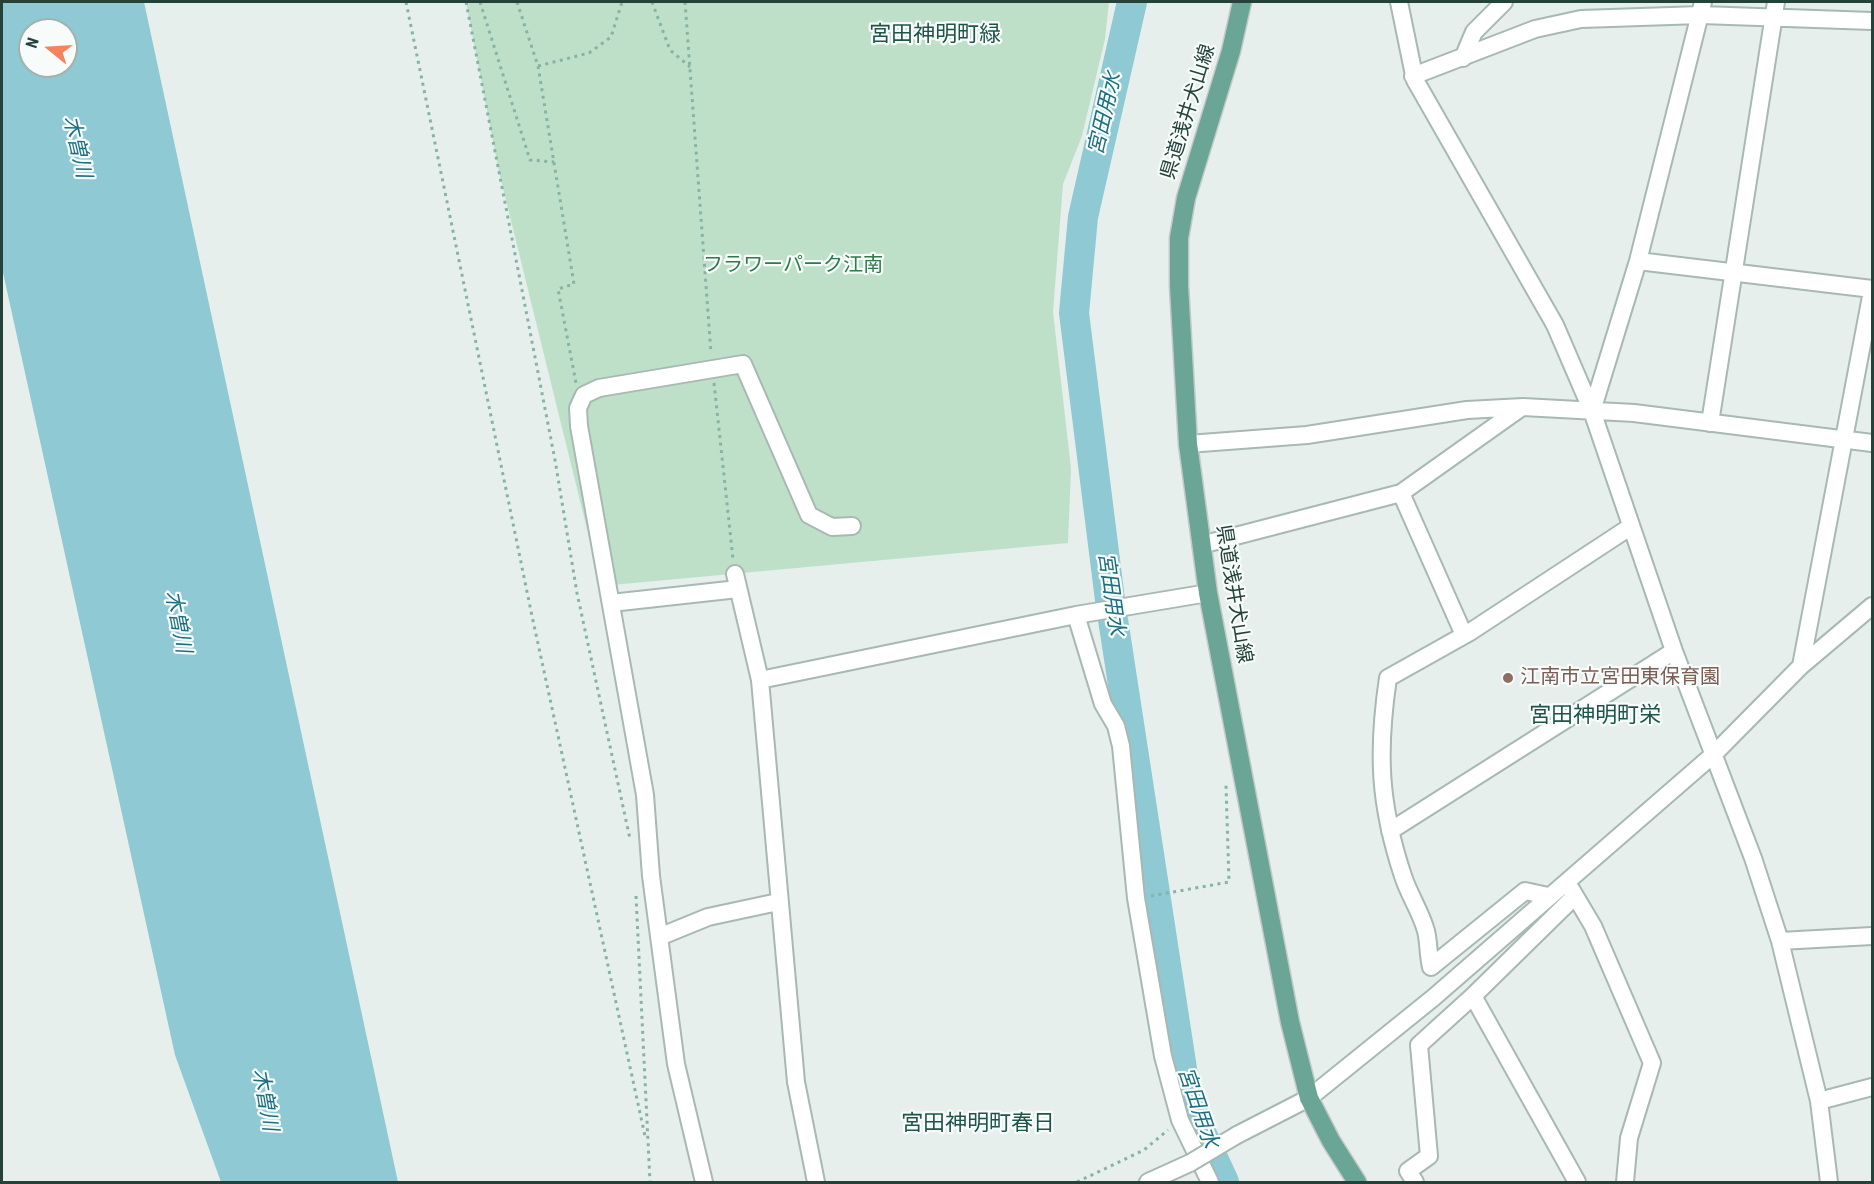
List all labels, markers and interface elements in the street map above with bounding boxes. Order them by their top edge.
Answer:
north arrow [18,18,78,78]
district label: 宮田神明町緑 [869,22,1001,48]
text: N [22,35,43,51]
street label: 県道浅井犬山線 [1157,42,1221,182]
water label: 宮田用水 [1084,70,1128,158]
water label: 木曽川 [57,113,95,181]
park label: フラワーパーク江南 [703,254,883,278]
street label: 県道浅井犬山線 [1210,523,1256,665]
water label: 宮田用水 [1092,551,1128,637]
water label: 木曽川 [159,589,195,655]
place label: 江南市立宮田東保育園 [1520,666,1720,690]
marker: 江南市立宮田東保育園 [1501,671,1515,685]
district label: 宮田神明町栄 [1529,703,1661,729]
water label: 宮田用水 [1171,1064,1223,1152]
water label: 木曽川 [246,1067,282,1133]
district label: 宮田神明町春日 [901,1111,1055,1137]

